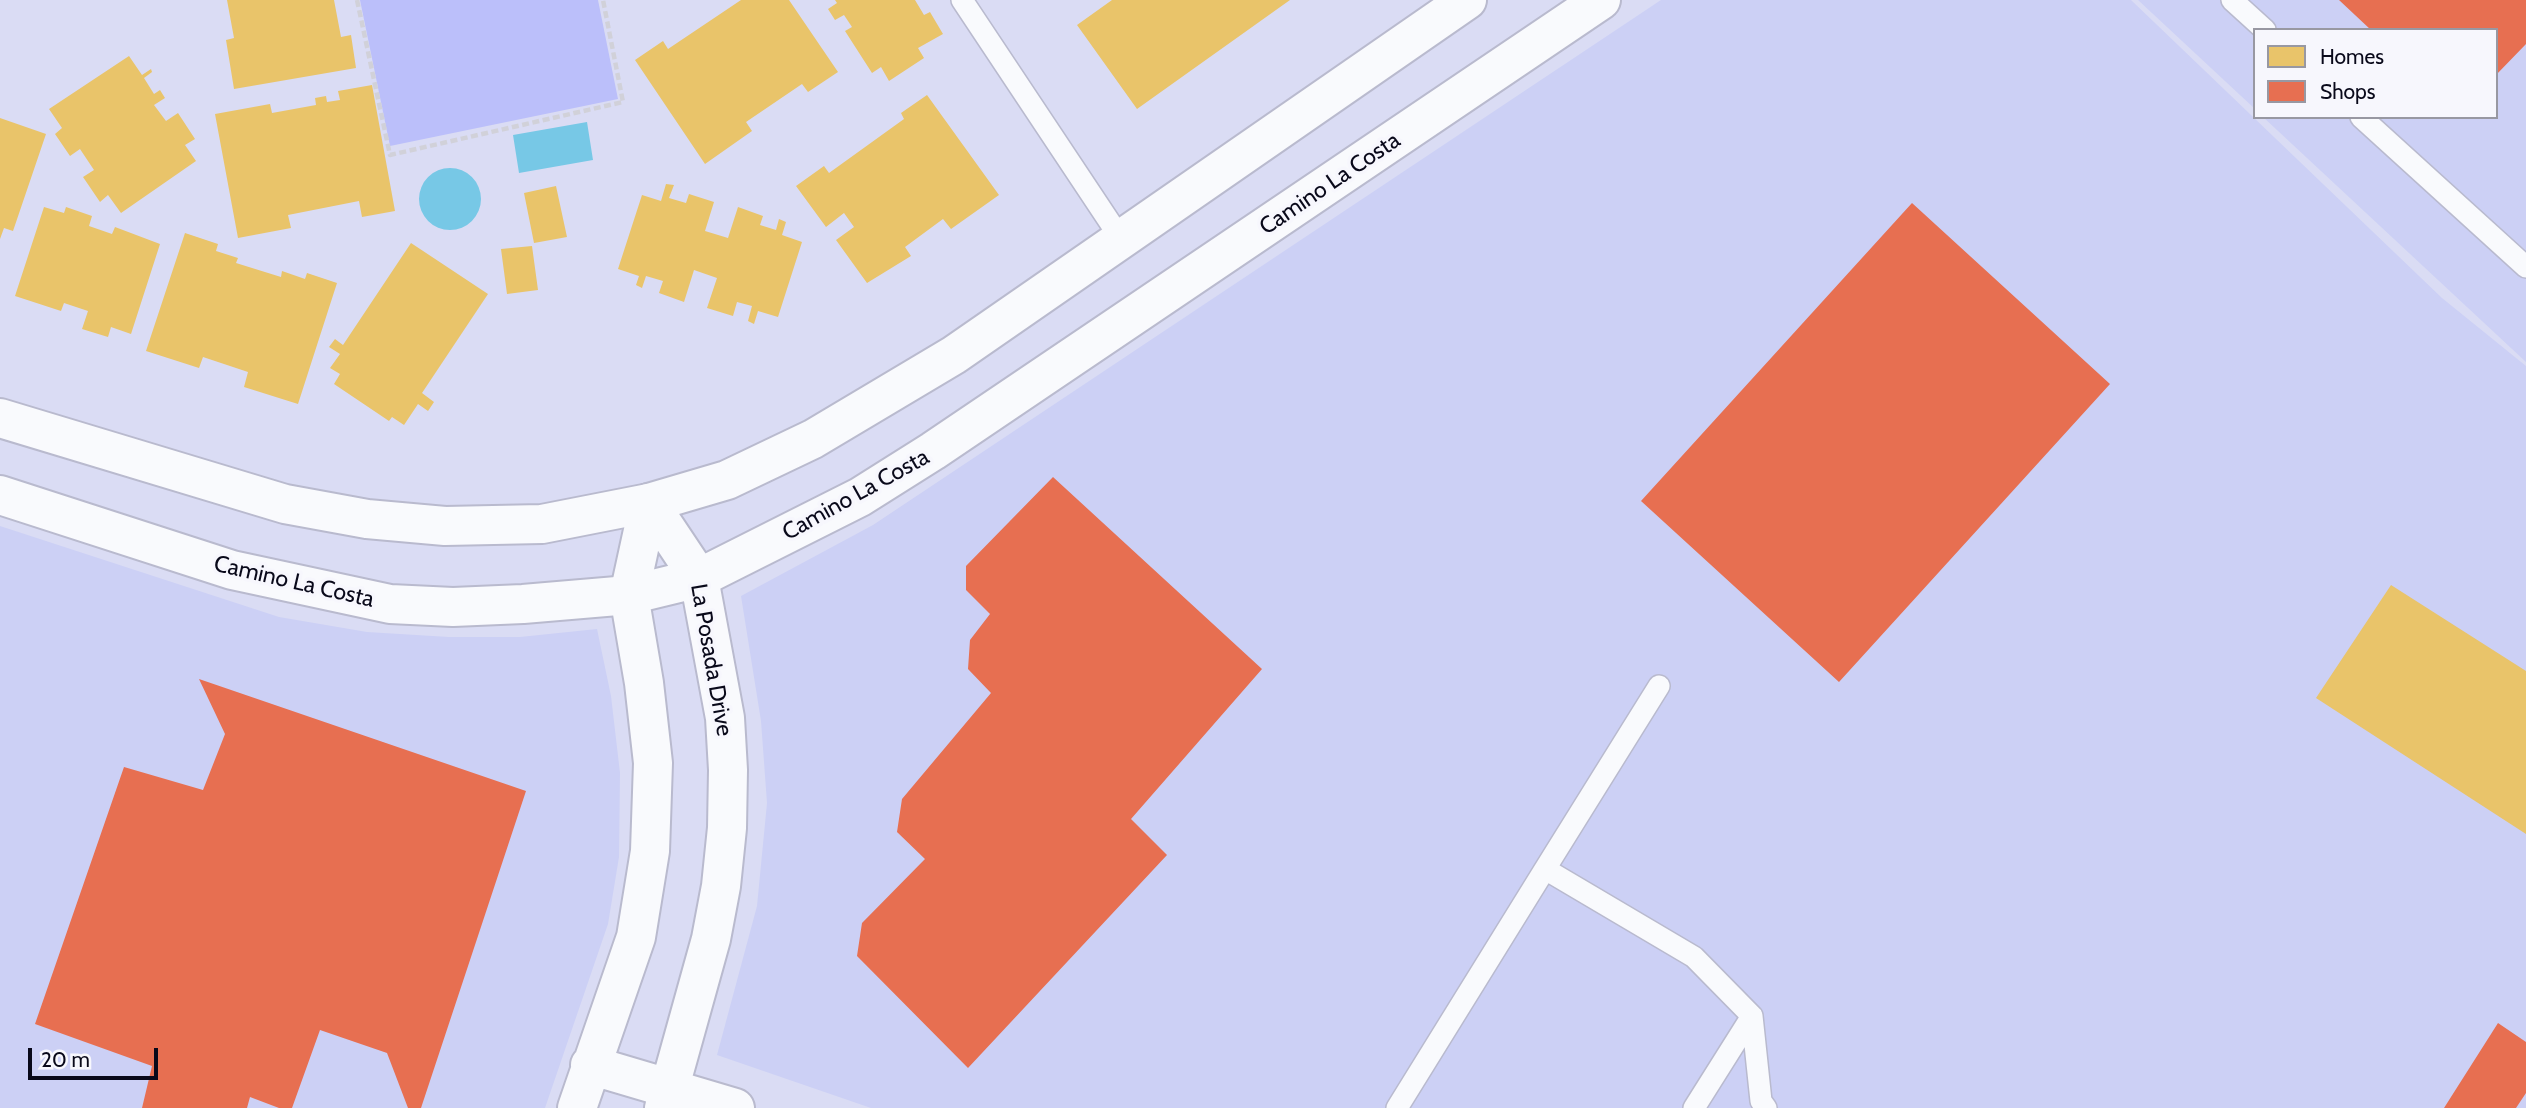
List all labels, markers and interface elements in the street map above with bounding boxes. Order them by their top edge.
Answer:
legend [2253,28,2498,119]
text: Homes [2320,44,2384,69]
text: Shops [2320,79,2375,104]
street label: Camino La Costa [1255,127,1405,241]
street label: Camino La Costa [778,443,934,547]
street label: Camino La Costa [211,550,377,614]
street label: La Posada Drive [684,582,738,738]
scale bar [32,1034,161,1078]
text: 20 m [41,1047,90,1072]

